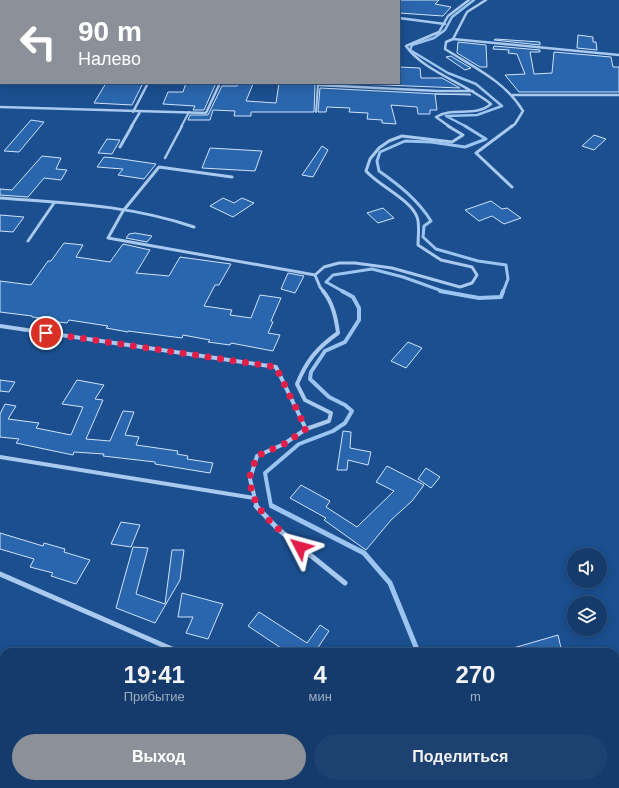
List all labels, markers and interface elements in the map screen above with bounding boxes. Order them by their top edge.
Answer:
icon: left [12,16,64,68]
text: 90 m [78,16,142,47]
text: Налево [78,49,141,69]
pin [29,316,63,350]
icon: arrive [35,322,57,344]
position arrow [279,526,321,568]
map controls [567,548,607,636]
button: sound [567,548,607,588]
button: layers [567,596,607,636]
text: 19:41 [124,661,185,688]
text: 4 [313,661,327,688]
text: 270 [455,661,495,688]
text: Прибытие [124,689,185,704]
text: мин [308,689,332,704]
text: m [470,689,481,704]
button: Выход [12,734,306,780]
button: Поделиться [314,734,607,780]

